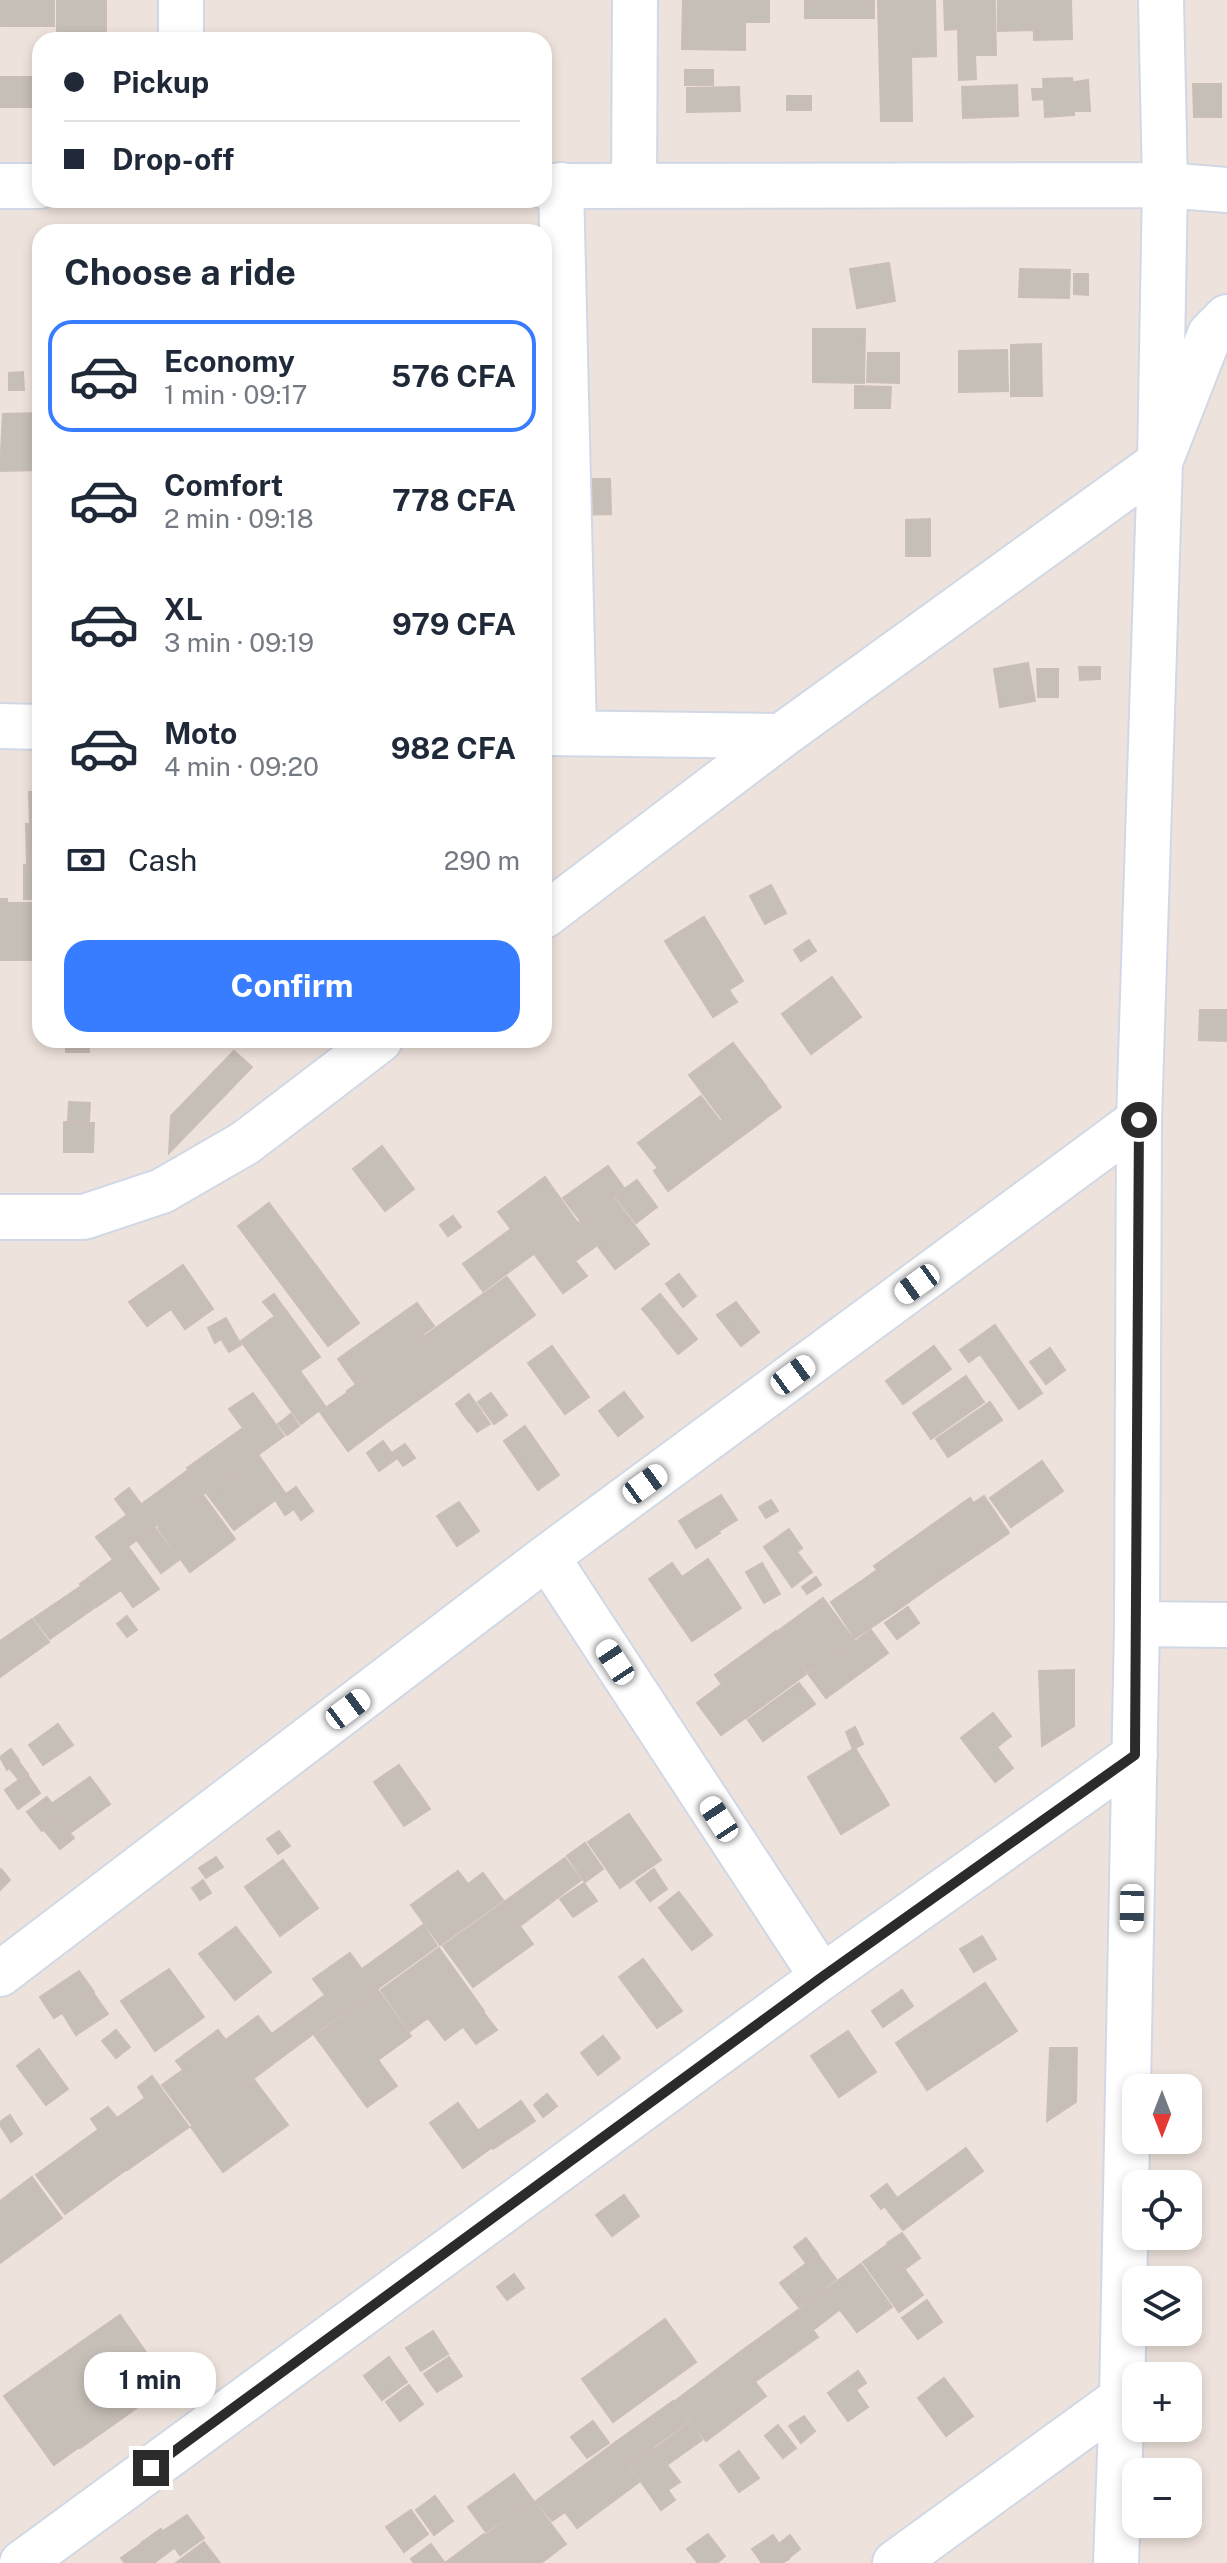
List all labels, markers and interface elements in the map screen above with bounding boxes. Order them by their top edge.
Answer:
text: Pickup [112,64,209,100]
text: Drop-off [112,141,234,177]
text: Choose a ride [64,251,296,293]
icon: car [68,340,140,412]
text: Economy [164,343,295,379]
text: 576 CFA [391,358,516,394]
text: 1 min · 09:17 [164,379,307,410]
icon: car [68,464,140,536]
text: Comfort [164,467,283,503]
text: 778 CFA [392,482,516,518]
text: 2 min · 09:18 [164,503,314,534]
icon: car [68,588,140,660]
text: XL [164,591,203,627]
text: 979 CFA [392,606,516,642]
text: 3 min · 09:19 [164,627,314,658]
icon: car [68,712,140,784]
text: Moto [164,715,237,751]
text: 982 CFA [391,730,516,766]
text: 4 min · 09:20 [164,751,319,782]
icon: cash [64,838,108,882]
text: Cash [128,842,197,878]
text: 290 m [444,845,520,876]
button: Confirm [64,940,520,1032]
route start [1121,1102,1157,1138]
car [891,1260,943,1308]
car [767,1351,819,1399]
car [619,1460,671,1508]
car [592,1635,638,1689]
car [322,1685,374,1733]
car [696,1792,742,1846]
car [1120,1884,1144,1932]
north arrow [1122,2074,1202,2154]
map controls [1122,2074,1202,2538]
button: locate [1122,2170,1202,2250]
button: layers [1122,2266,1202,2346]
callout: 1 min [85,2352,217,2408]
button: + [1122,2362,1202,2442]
text: 1 min [119,2364,181,2395]
route end [133,2450,169,2486]
button: − [1122,2458,1202,2538]

